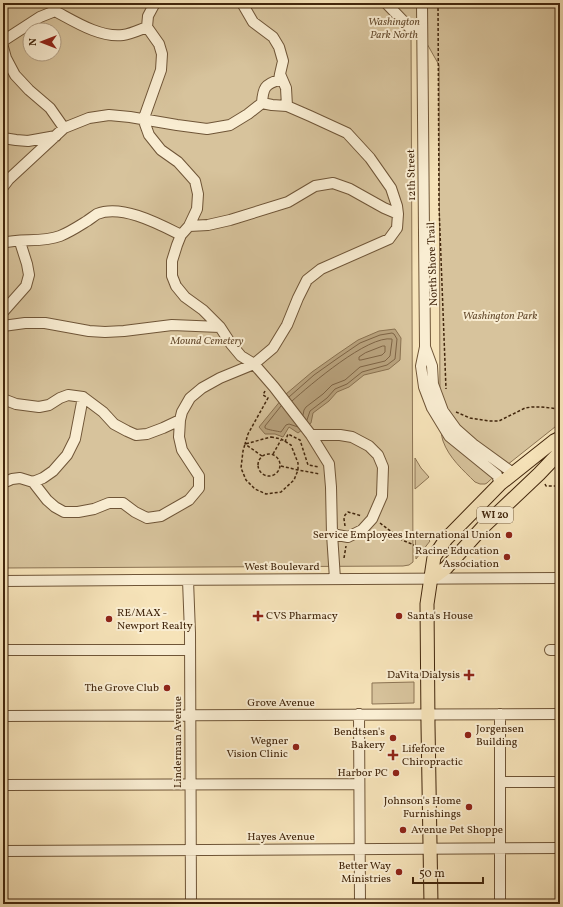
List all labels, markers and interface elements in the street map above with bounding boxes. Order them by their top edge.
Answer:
park label: Washington Park North [368,15,420,43]
north arrow [22,22,62,62]
text: N [26,38,41,46]
street label: 12th Street [404,149,420,201]
street label: North Shore Trail [424,222,442,306]
park label: Washington Park [463,309,537,324]
park label: Mound Cemetery [169,334,244,349]
road number: WI 20 [477,507,513,523]
place label: Service Employees International Union [313,528,501,543]
marker: Service Employees International Union [504,530,514,540]
place label: Racine Education Association [415,544,499,572]
marker: Racine Education Association [502,552,512,562]
street label: West Boulevard [244,560,320,575]
place label: RE/MAX - Newport Realty [117,606,193,634]
place label: CVS Pharmacy [266,609,338,624]
place label: Santa's House [407,609,473,624]
marker: CVS Pharmacy [253,611,263,621]
marker: Santa's House [394,611,404,621]
marker: RE/MAX - Newport Realty [104,614,114,624]
place label: DaVita Dialysis [387,668,460,683]
marker: DaVita Dialysis [463,669,475,681]
place label: The Grove Club [85,681,159,696]
marker: The Grove Club [162,683,172,693]
street label: Linderman Avenue [171,696,186,788]
street label: Grove Avenue [247,696,315,711]
place label: Jorgensen Building [476,722,524,750]
place label: Bendtsen's Bakery [333,725,385,753]
marker: Jorgensen Building [463,730,473,740]
marker: Bendtsen's Bakery [388,733,398,743]
place label: Wegner Vision Clinic [226,734,288,762]
marker: Wegner Vision Clinic [291,742,301,752]
place label: Lifeforce Chiropractic [402,742,463,770]
marker: Lifeforce Chiropractic [387,749,399,761]
place label: Harbor PC [337,766,388,781]
marker: Harbor PC [391,768,401,778]
place label: Johnson's Home Furnishings [384,794,461,822]
marker: Johnson's Home Furnishings [464,802,474,812]
place label: Avenue Pet Shoppe [411,823,503,838]
marker: Avenue Pet Shoppe [398,825,408,835]
street label: Hayes Avenue [247,830,315,845]
place label: Better Way Ministries [338,859,391,887]
scale bar [413,859,483,885]
text: 50 m [419,866,445,882]
marker: Better Way Ministries [394,867,404,877]

